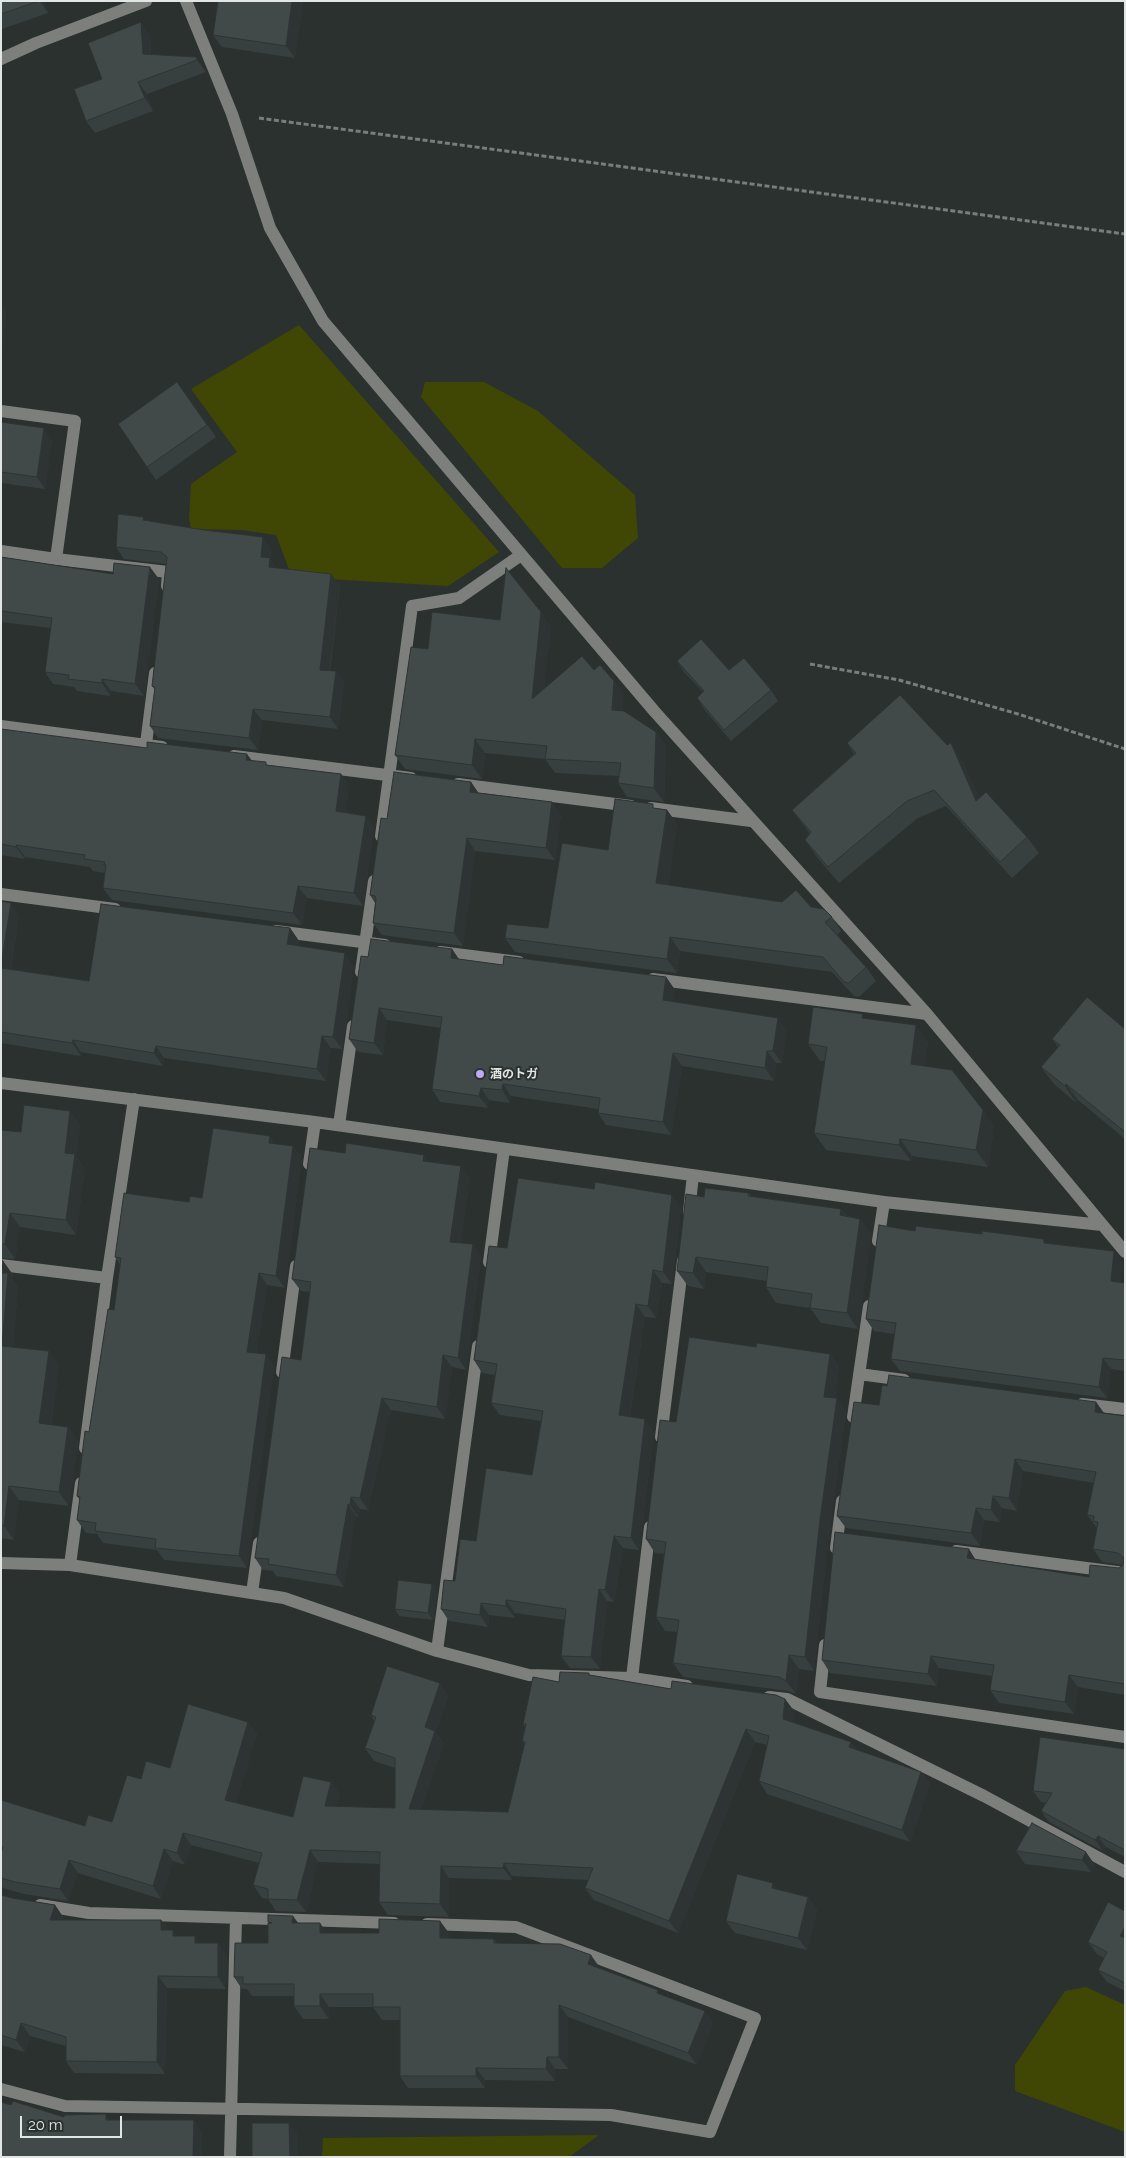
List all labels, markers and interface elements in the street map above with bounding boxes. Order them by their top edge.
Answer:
place label: 酒のトガ [490,1067,538,1081]
marker: 酒のトガ [474,1068,486,1080]
scale bar [22,2106,125,2138]
text: 20 m [28,2116,63,2134]

